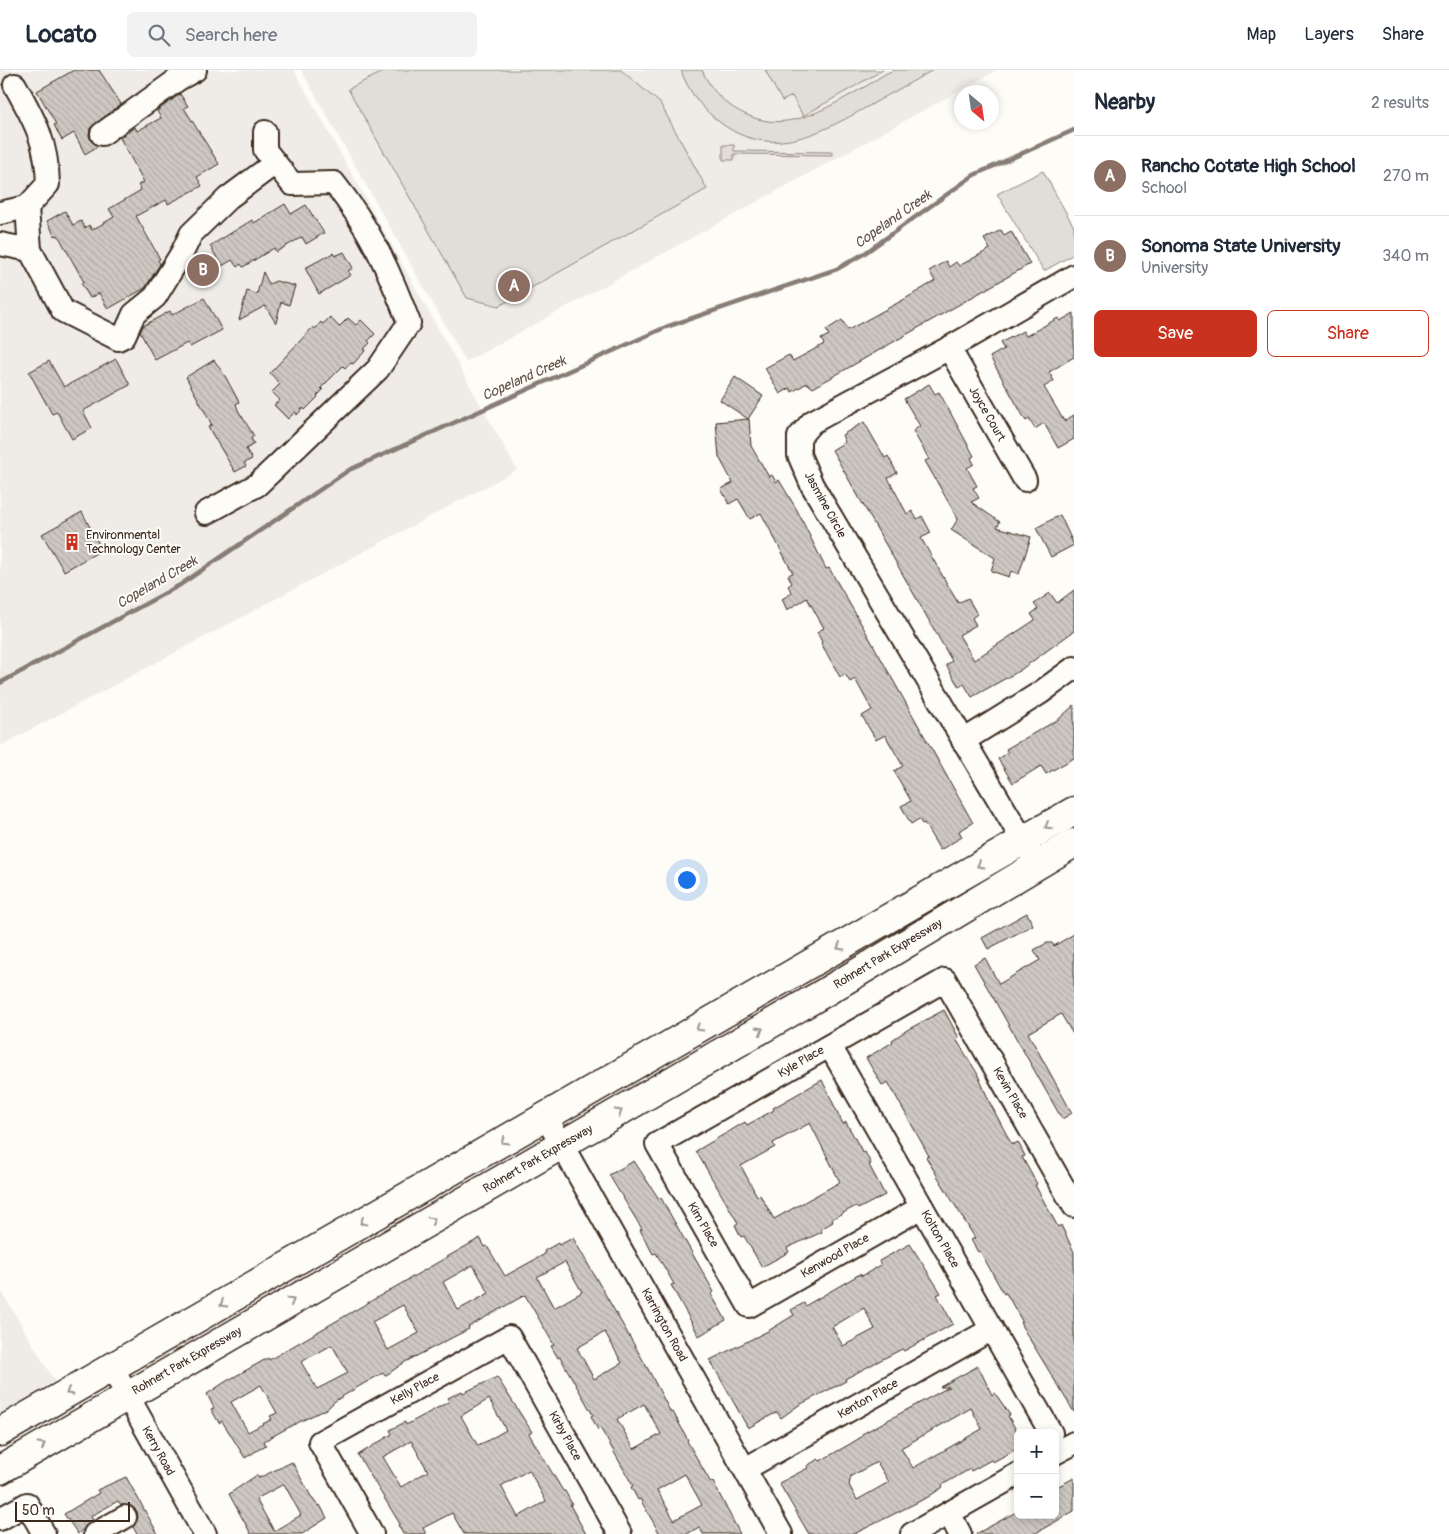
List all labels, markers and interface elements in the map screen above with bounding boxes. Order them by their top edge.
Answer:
search box [127,12,477,57]
text: Locato [25,20,97,49]
icon: search [145,21,173,49]
text: Search here [185,23,277,47]
text: Map [1247,23,1276,46]
text: Layers [1304,23,1354,46]
text: Share [1382,23,1424,46]
north arrow [954,85,999,130]
text: Nearby [1094,89,1155,116]
text: 2 results [1371,93,1429,113]
text: Rancho Cotate High School [1141,154,1356,178]
text: A [1105,166,1115,186]
text: 270 m [1383,166,1429,186]
text: School [1141,178,1187,198]
water label: Copeland Creek [851,186,936,252]
text: Sonoma State University [1141,234,1340,258]
text: B [1105,246,1115,266]
text: 340 m [1382,246,1429,266]
pin: B [187,251,219,289]
text: University [1141,258,1208,278]
pin: A [498,267,530,305]
button: Save [1094,310,1257,357]
button: Share [1267,310,1429,357]
water label: Copeland Creek [479,351,570,404]
street label: Joyce Court [965,384,1009,444]
street label: Jasmine Circle [801,469,849,541]
place label: Environmental Technology Center [86,528,182,557]
building icon: Environmental Technology Center [62,532,82,552]
water label: Copeland Creek [114,552,201,612]
one-way arrow [1045,819,1054,829]
one-way arrow [977,859,986,869]
your location [674,867,700,893]
street label: Rohnert Park Expressway [831,916,945,992]
one-way arrow [836,940,845,950]
one-way arrow [695,1022,704,1032]
one-way arrow [754,1026,763,1036]
street label: Kyle Place [775,1043,827,1081]
street label: Kevin Place [989,1065,1031,1122]
one-way arrow [614,1108,623,1118]
street label: Rohnert Park Expressway [481,1122,595,1196]
one-way arrow [500,1135,509,1145]
street label: Kim Place [684,1200,722,1250]
street label: Kolton Place [917,1207,963,1271]
one-way arrow [360,1216,369,1226]
one-way arrow [426,1217,435,1227]
street label: Kenwood Place [798,1230,872,1282]
street label: Karrington Road [638,1286,690,1364]
one-way arrow [219,1297,228,1307]
one-way arrow [286,1298,295,1308]
street label: Rohnert Park Expressway [130,1324,244,1398]
street label: Kelly Place [388,1369,442,1409]
street label: Kenton Place [835,1376,901,1422]
one-way arrow [66,1386,75,1396]
street label: Kirby Place [545,1409,585,1463]
street label: Kerry Road [138,1424,178,1478]
map controls [1014,1429,1059,1519]
button: + [1014,1429,1059,1474]
one-way arrow [37,1442,46,1452]
button: − [1014,1474,1059,1519]
scale bar [15,1499,130,1522]
text: 50 m [22,1502,55,1519]

